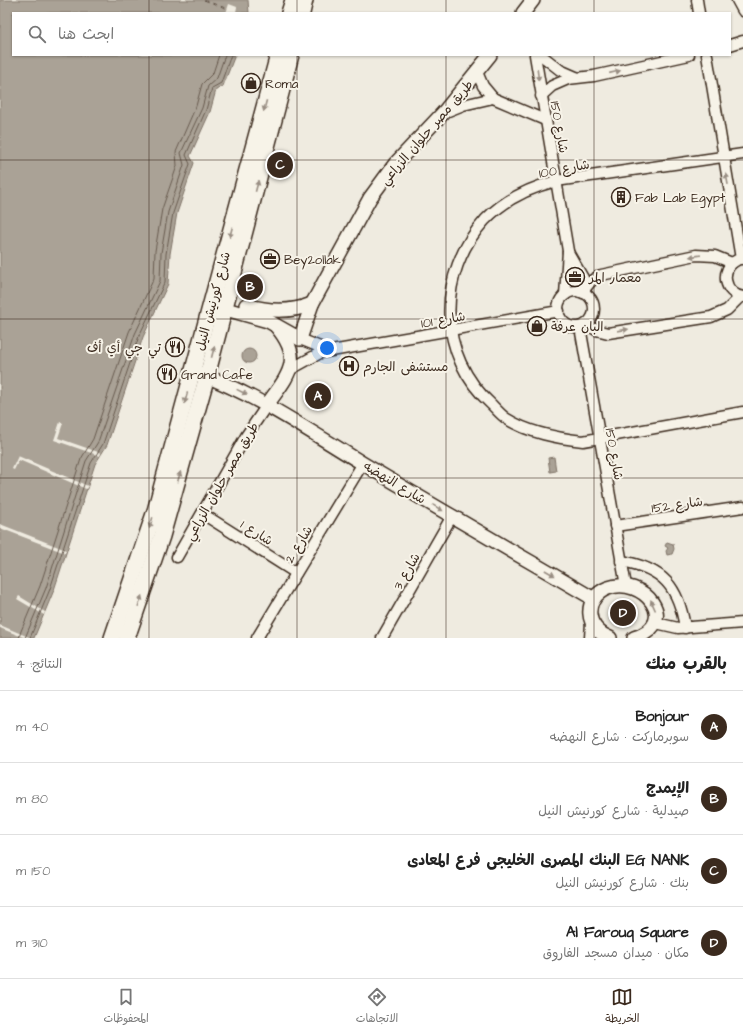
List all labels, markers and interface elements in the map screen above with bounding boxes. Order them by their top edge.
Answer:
search box [12,12,731,56]
icon: search [26,23,48,45]
text: ابحث هنا [58,24,114,45]
one-way arrow [608,68,621,74]
one-way arrow [535,69,541,81]
shop icon: Roma [240,72,262,94]
place label: Roma [265,75,299,93]
street label: طريق مصر حلوان الزراعي [376,76,479,190]
one-way arrow [262,100,268,112]
street label: شارع 150 [546,100,572,155]
pin: C [267,150,293,180]
street label: شارع 100 [537,155,591,183]
one-way arrow [724,173,730,185]
one-way arrow [254,179,260,191]
building icon: Fab Lab Egypt [610,186,632,208]
place label: Fab Lab Egypt [635,189,726,208]
one-way arrow [228,226,234,238]
office icon: Bey2ollak [259,248,281,270]
street label: شارع كورنيش النيل [191,250,235,353]
place label: Bey2ollak [284,251,341,270]
one-way arrow [689,253,701,259]
office icon: معمار المر [564,266,586,288]
place label: معمار المر [588,269,642,287]
pin: B [237,272,263,302]
street label: شارع 101 [420,307,467,333]
shop icon: البان عرفة [526,315,548,337]
place label: البان عرفة [551,318,604,336]
one-way arrow [617,327,629,333]
restaurant icon: تي جي أي أف [164,336,186,358]
your location [317,338,337,358]
place label: تي جي أي أف [87,339,161,359]
one-way arrow [211,346,217,358]
hospital icon: مستشفى الجارم [338,355,360,377]
place label: مستشفى الجارم [363,358,448,377]
restaurant icon: Grand Cafe [156,363,178,385]
place label: Grand Cafe [181,366,253,384]
pin: A [305,381,331,411]
one-way arrow [236,389,247,395]
one-way arrow [183,392,189,404]
street label: طريق مصر حلوان الزراعي [181,419,265,545]
street label: شارع 150 [601,427,627,482]
street label: شارع النهضه [360,457,429,509]
one-way arrow [176,471,182,483]
street label: شارع 152 [650,492,704,517]
one-way arrow [432,504,444,511]
street label: شارع 1 [237,516,276,550]
one-way arrow [148,517,154,529]
street label: شارع 2 [281,522,317,567]
street label: شارع 3 [389,550,425,593]
one-way arrow [544,570,556,577]
one-way arrow [137,595,143,607]
pin: D [610,598,636,628]
one-way arrow [650,599,656,611]
text: بالقرب منك [646,652,727,676]
text: النتائج: 4 [16,655,62,673]
text: Bonjour [635,706,689,727]
text: 40 m [16,718,48,736]
text: A [710,718,718,736]
text: سوبرماركت · شارع النهضه [550,728,689,746]
text: الإيمدج [646,778,689,799]
text: 80 m [16,790,48,808]
text: B [709,790,719,808]
text: صيدلية · شارع كورنيش النيل [538,802,689,820]
text: EG NANK البنك المصرى الخليجى فرع المعادى [407,850,689,871]
text: 150 m [16,862,50,880]
text: C [709,862,719,880]
text: بنك · شارع كورنيش النيل [555,874,689,892]
text: Al Farouq Square [566,922,689,943]
text: 310 m [16,934,48,952]
text: D [710,934,718,952]
text: مكان · ميدان مسجد الفاروق [543,944,689,962]
tab: المحفوظات [104,986,149,1028]
tab: الاتجاهات [356,986,398,1028]
tab: الخريطة [605,986,640,1028]

